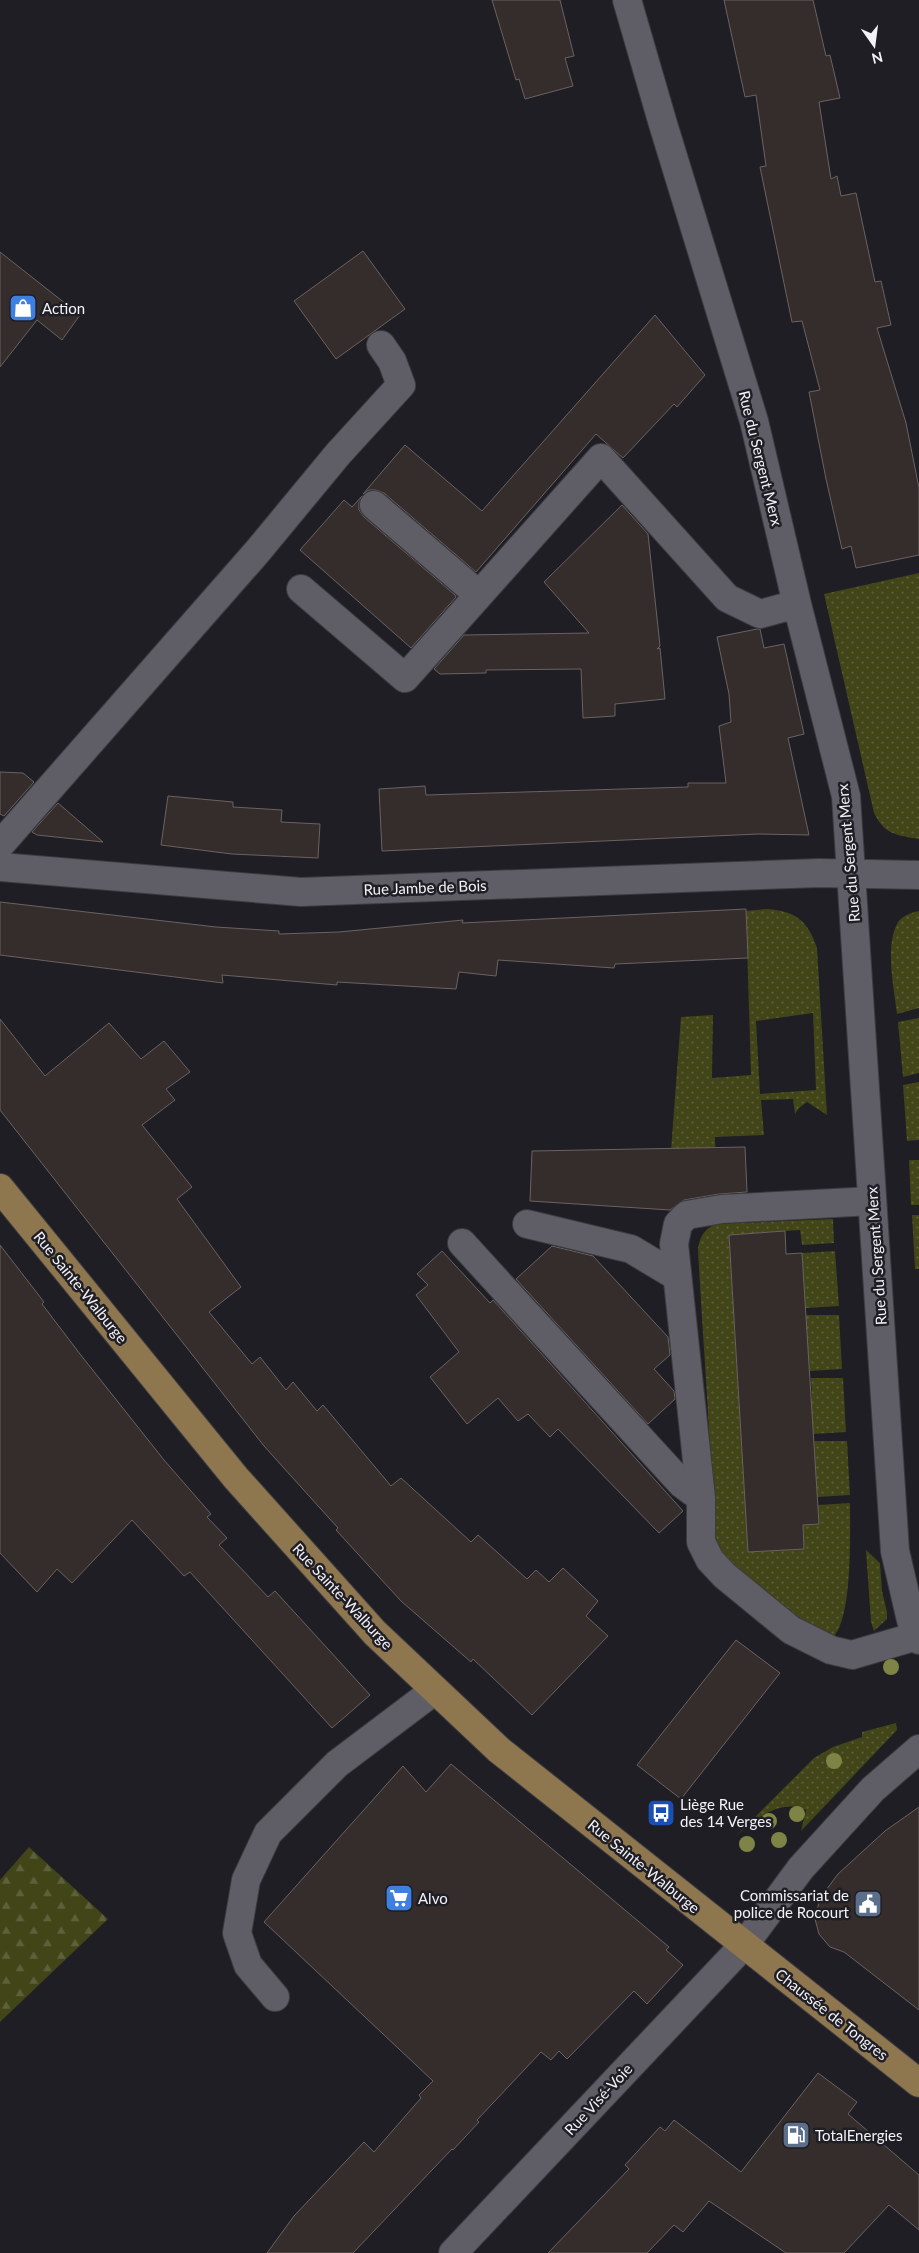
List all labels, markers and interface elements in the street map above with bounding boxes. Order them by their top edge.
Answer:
north arrow [849,20,899,70]
text: N [870,49,885,68]
shop icon: Action [8,293,38,323]
place label: Action [42,299,85,317]
street label: Rue du Sergent Merx [735,389,787,528]
street label: Rue du Sergent Merx [833,783,863,923]
street label: Rue Jambe de Bois [363,876,487,898]
street label: Rue du Sergent Merx [862,1186,890,1326]
street label: Rue Sainte-Walburge [30,1228,132,1347]
street label: Rue Sainte-Walburge [289,1539,397,1653]
place label: Liège Rue des 14 Verges [680,1795,772,1830]
bus stop icon: Liège Rue des 14 Verges [646,1798,676,1828]
street label: Rue Sainte-Walburge [585,1815,704,1917]
supermarket icon: Alvo [384,1883,414,1913]
place label: Commissariat de police de Rocourt [734,1886,850,1921]
place label: Alvo [418,1889,448,1907]
public building icon: Commissariat de police de Rocourt [853,1889,883,1919]
street label: Chaussée de Tongres [772,1964,892,2064]
street label: Rue Visé-Voie [560,2060,636,2138]
fuel station icon: TotalEnergies [781,2120,811,2150]
place label: TotalEnergies [815,2126,903,2144]

